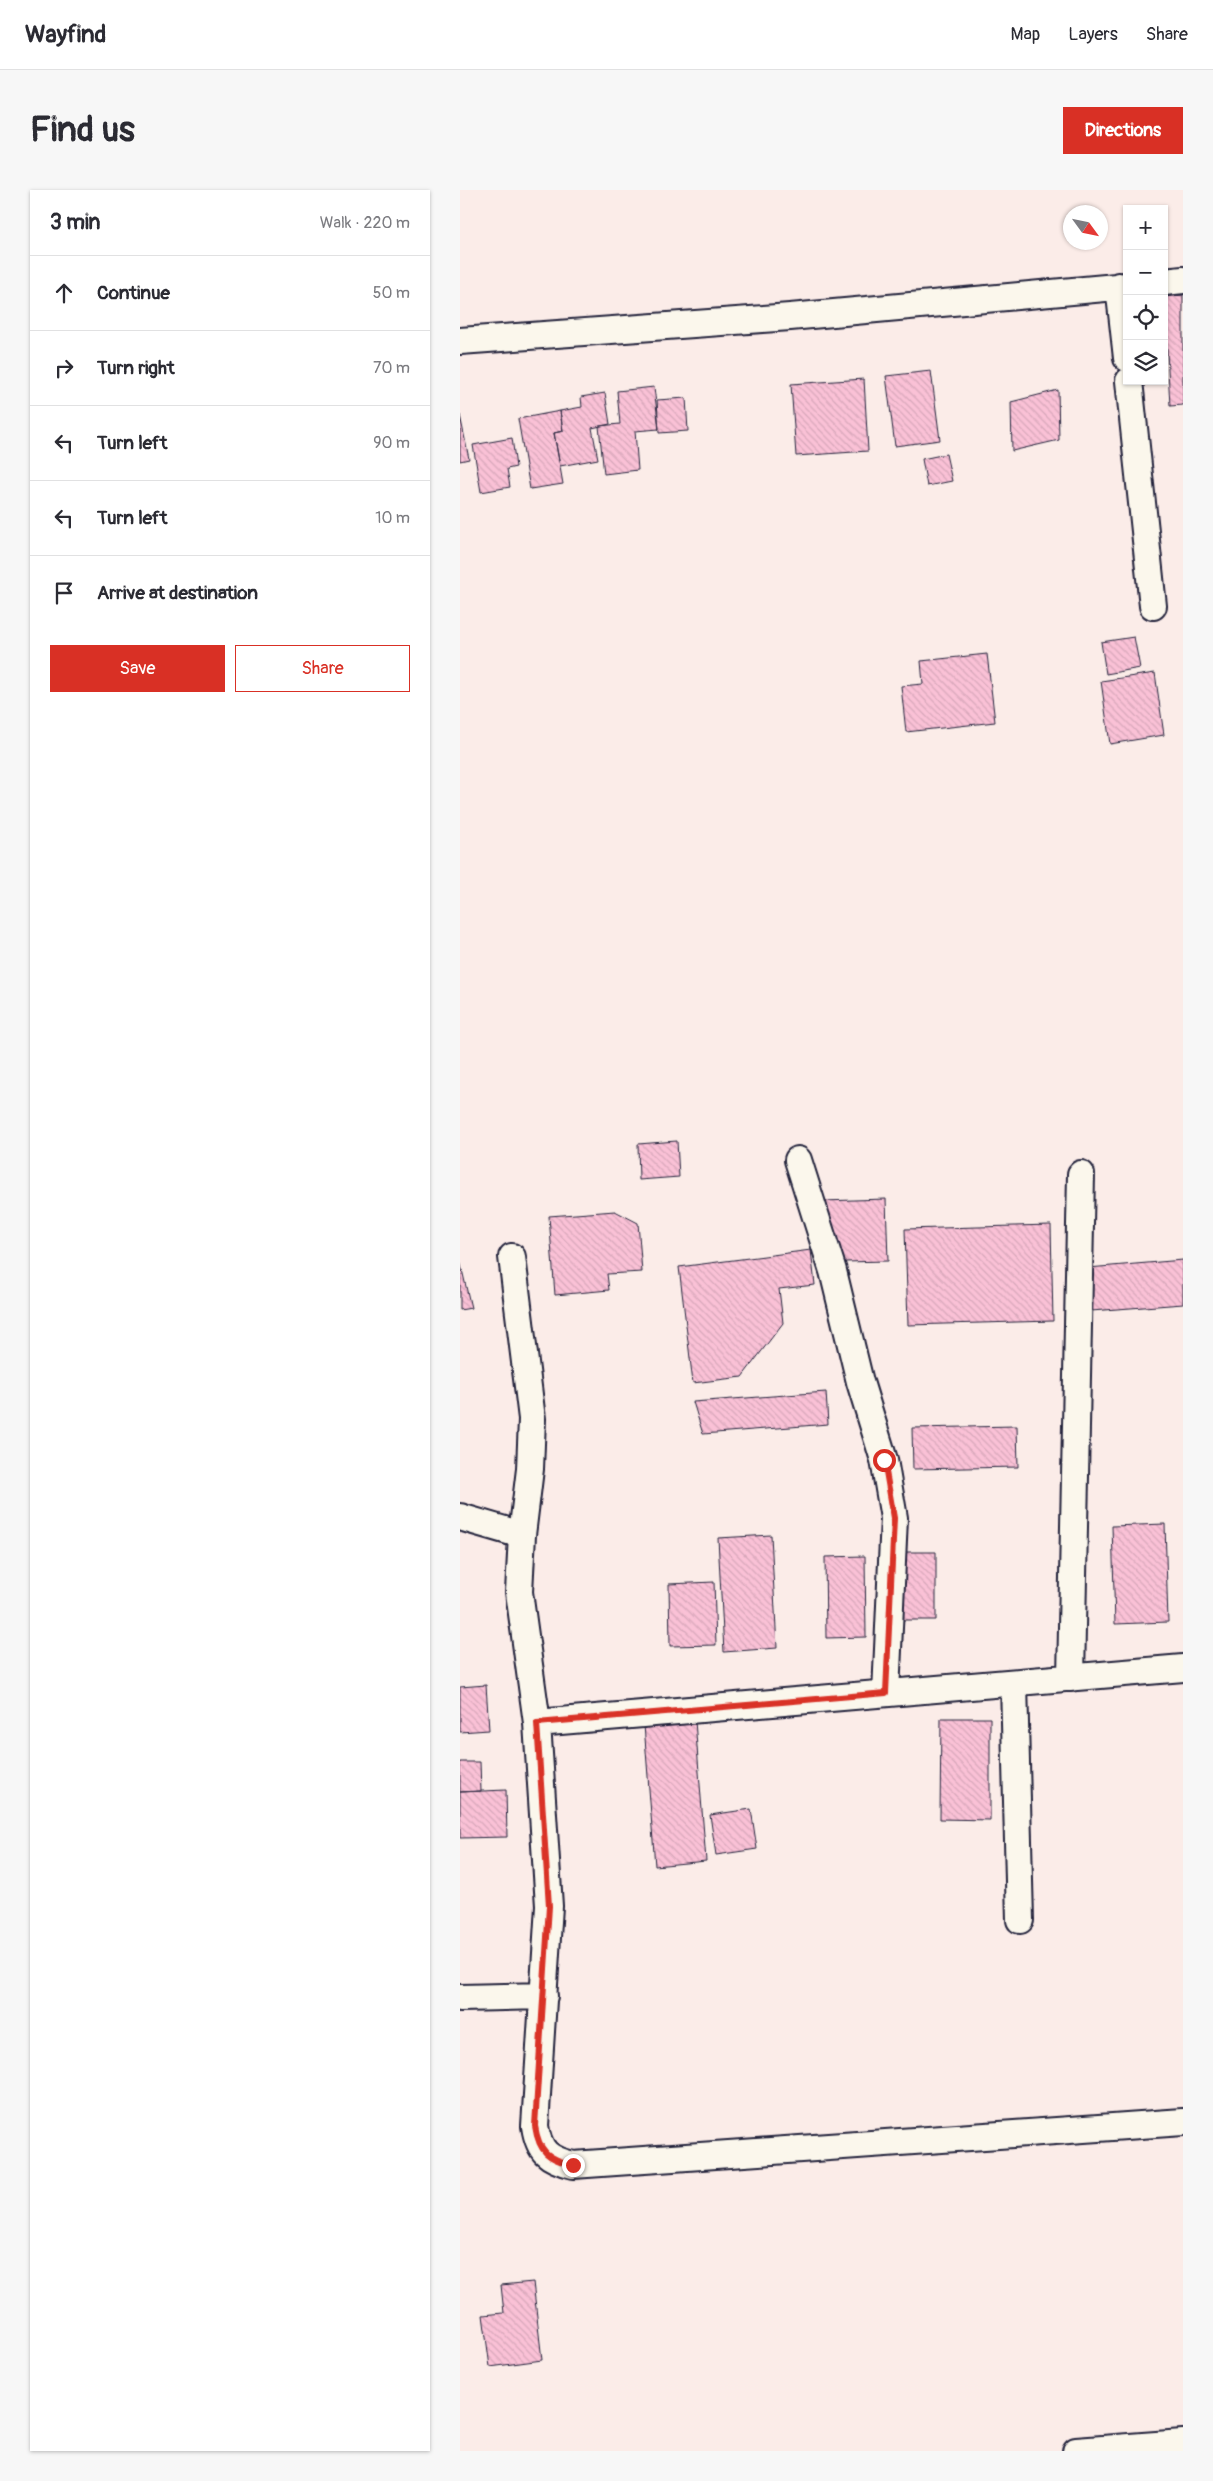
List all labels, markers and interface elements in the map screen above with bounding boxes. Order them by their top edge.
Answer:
text: Wayfind [25,20,106,49]
text: Map [1011,23,1040,46]
text: Layers [1068,23,1118,46]
text: Share [1146,23,1188,46]
button: Directions [1063,107,1183,154]
text: Find us [30,108,135,152]
north arrow [1063,205,1108,250]
map controls [1123,205,1168,385]
button: + [1123,205,1168,250]
text: 3 min [50,209,100,236]
text: Walk · 220 m [320,213,410,233]
button: − [1123,250,1168,295]
icon: ahead [50,279,78,307]
text: Continue [97,281,170,305]
text: 50 m [373,283,410,303]
button: locate [1123,295,1168,340]
button: layers [1123,340,1168,385]
icon: right [50,354,78,382]
text: Turn right [97,356,175,380]
text: 70 m [373,358,410,378]
icon: left [50,429,78,457]
text: Turn left [97,431,167,455]
text: 90 m [373,433,410,453]
icon: left [50,504,78,532]
text: Turn left [97,506,167,530]
text: 10 m [375,508,410,528]
icon: arrive [50,579,78,607]
text: Arrive at destination [97,581,258,605]
button: Save [50,645,225,692]
button: Share [235,645,410,692]
route start [873,1449,896,1472]
route end [562,2154,585,2177]

